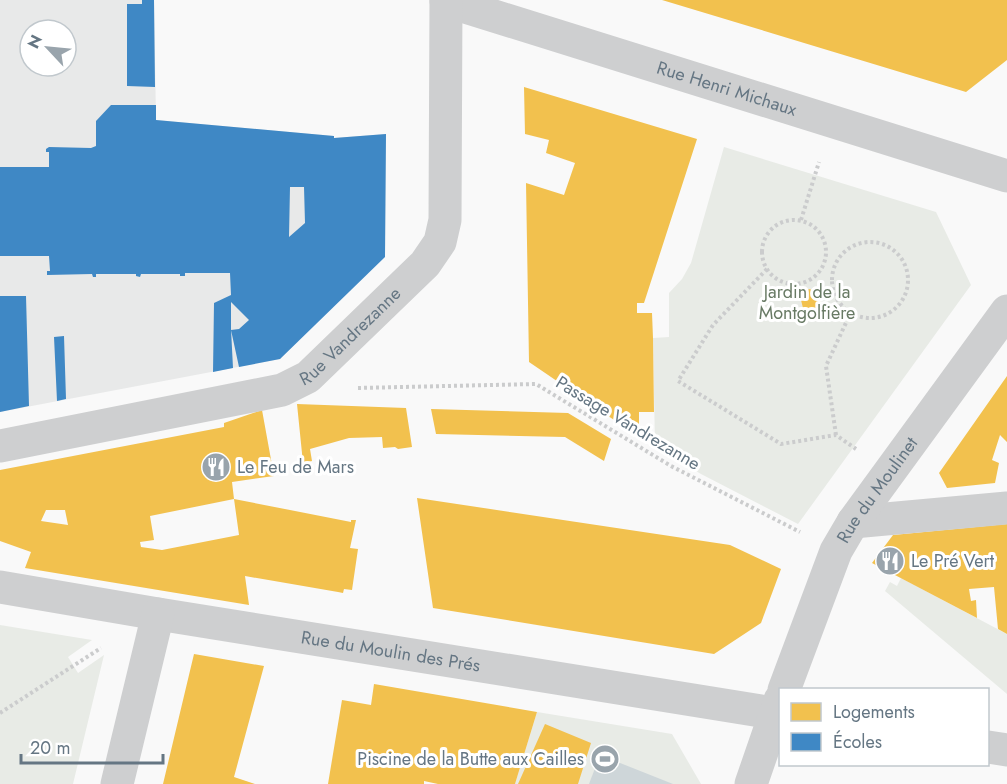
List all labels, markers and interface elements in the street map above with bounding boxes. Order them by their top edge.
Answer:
north arrow [18,18,78,78]
text: N [22,31,48,52]
street label: Rue Henri Michaux [654,55,800,123]
park label: Jardin de la Montgolfière [759,279,855,326]
street label: Rue Vandrezanne [295,281,407,392]
street label: Passage Vandrezanne [551,369,705,477]
street label: Rue du Moulinet [830,431,924,548]
restaurant icon: Le Feu de Mars [200,451,232,483]
place label: Le Feu de Mars [237,454,354,480]
restaurant icon: Le Pré Vert [874,545,906,577]
place label: Le Pré Vert [911,548,995,574]
street label: Rue du Moulin des Prés [299,624,482,679]
legend [779,688,989,766]
text: Logements [833,699,915,725]
scale bar [21,727,164,765]
text: Écoles [833,729,882,755]
text: 20 m [30,735,70,761]
sports icon: Piscine de la Butte aux Cailles [589,743,621,775]
place label: Piscine de la Butte aux Cailles [357,746,584,772]

